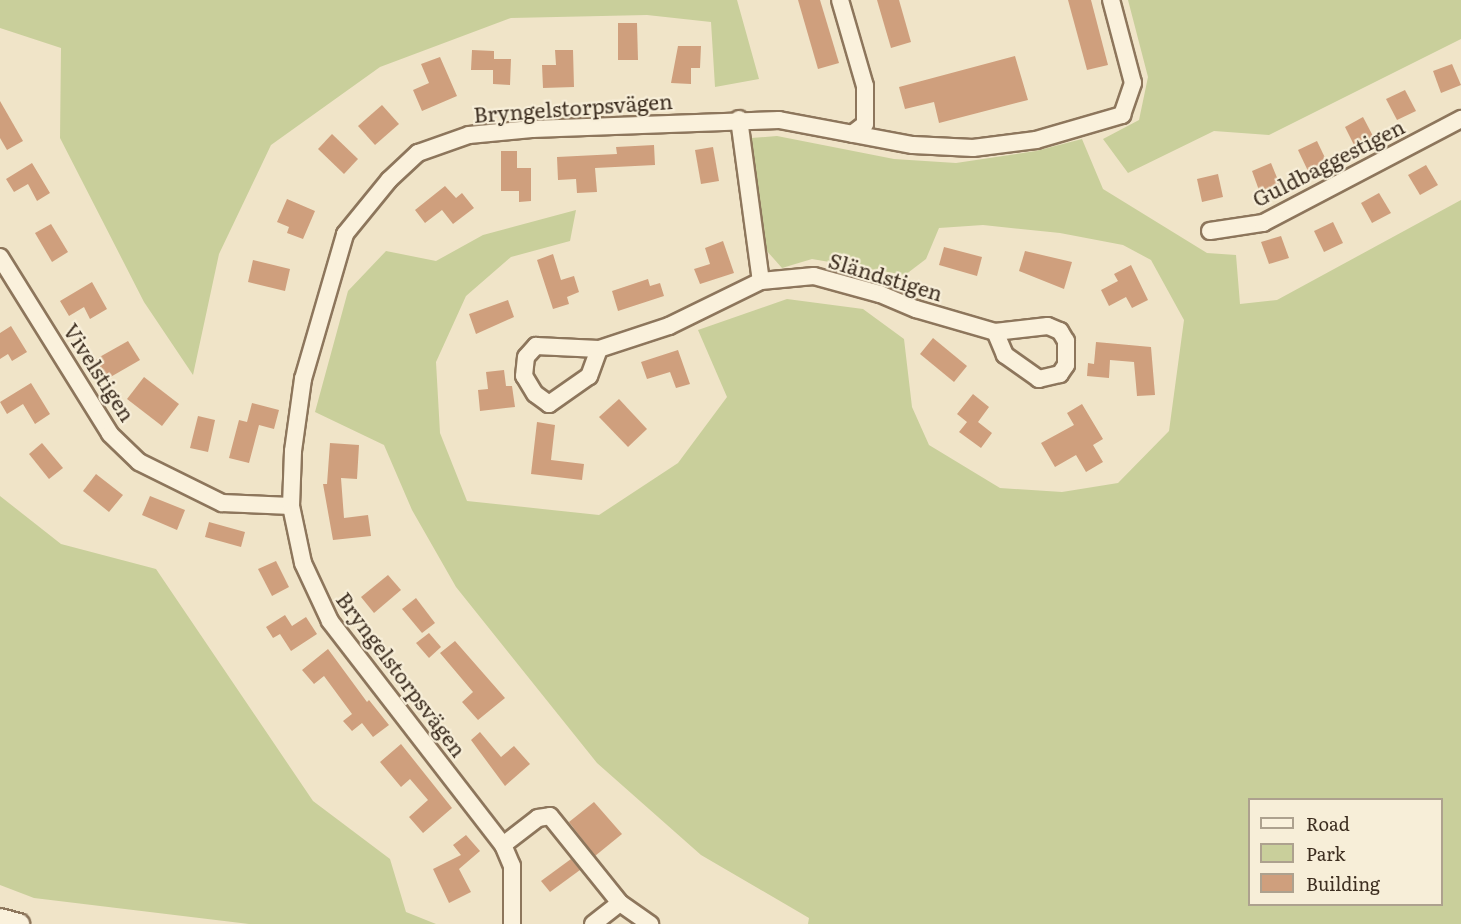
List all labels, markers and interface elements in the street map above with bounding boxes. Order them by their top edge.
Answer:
street label: Bryngelstorpsvägen [473,87,673,127]
street label: Guldbaggestigen [1248,113,1408,211]
street label: Sländstigen [826,247,946,305]
street label: Vivelstigen [59,318,141,426]
street label: Bryngelstorpsvägen [332,587,472,761]
legend [1248,798,1443,906]
text: Road [1306,810,1350,837]
text: Park [1306,840,1345,867]
text: Building [1306,870,1380,897]

